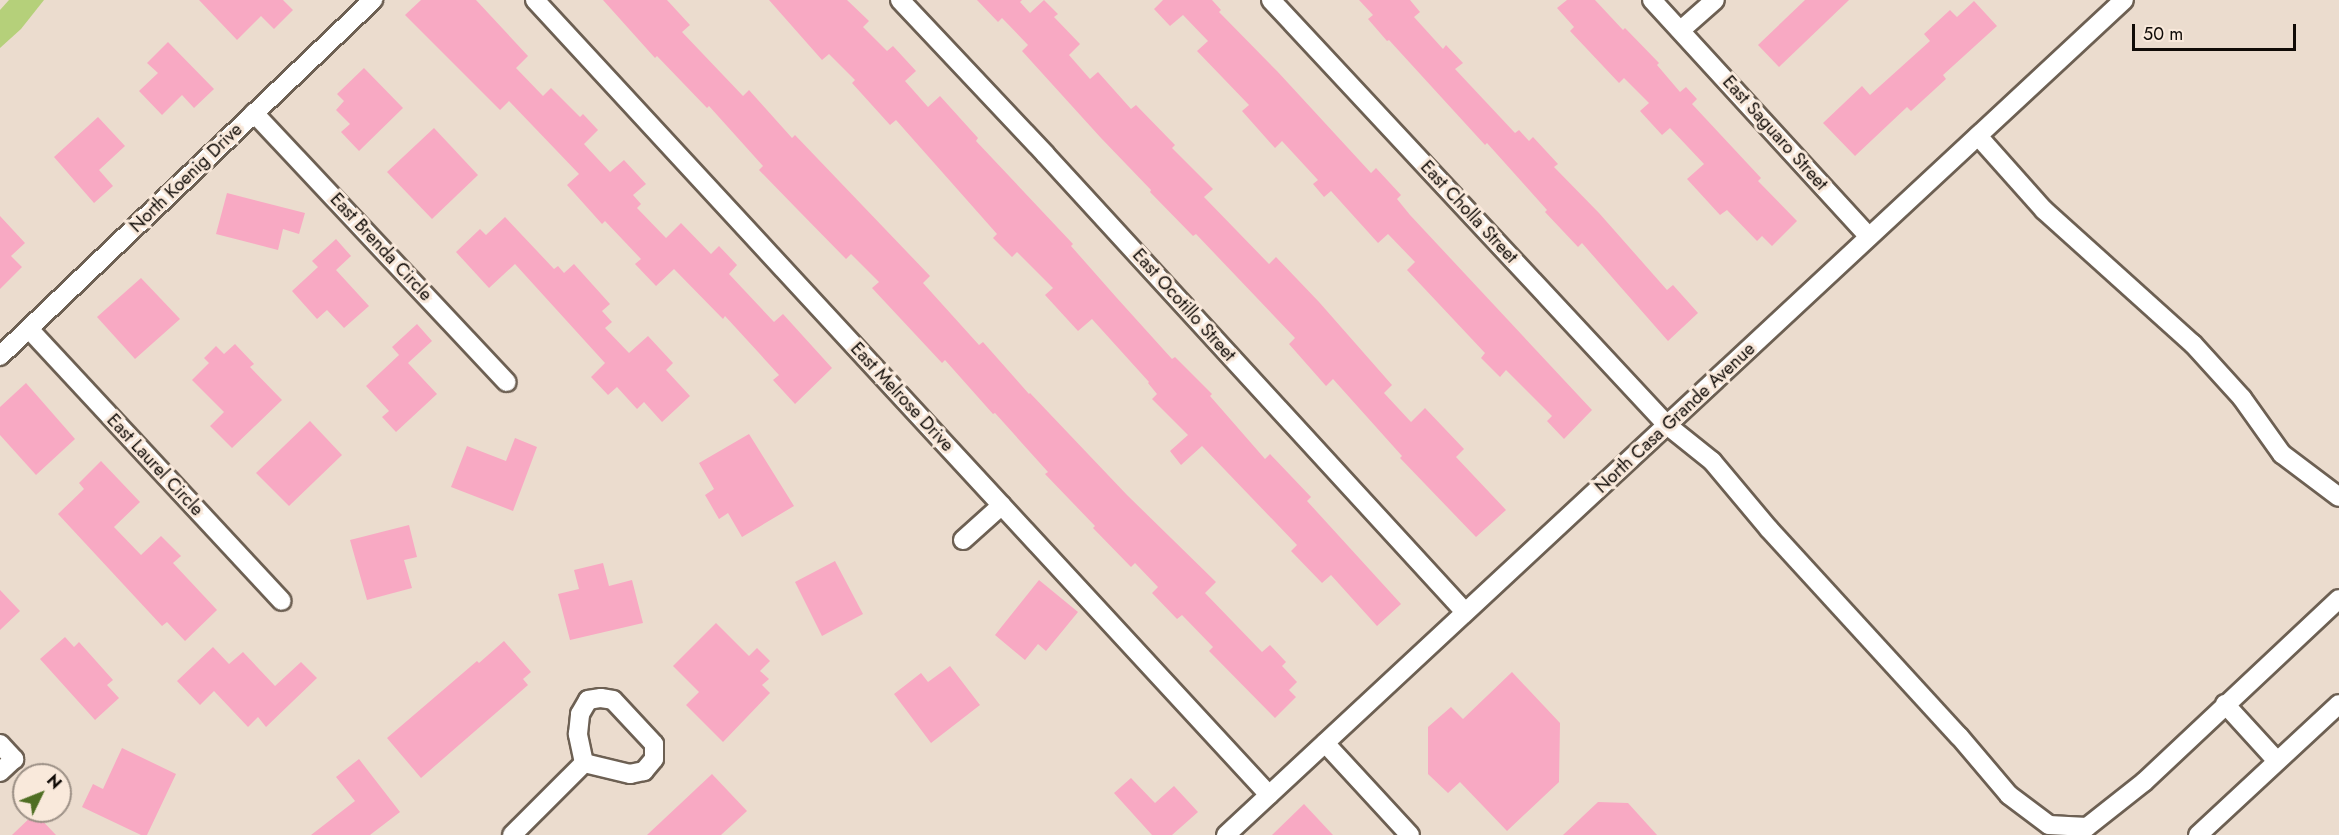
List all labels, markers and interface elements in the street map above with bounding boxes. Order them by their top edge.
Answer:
scale bar [2135,12,2298,50]
text: 50 m [2143,21,2183,47]
street label: East Saguaro Street [1718,71,1832,195]
street label: North Koenig Drive [125,119,247,237]
street label: East Cholla Street [1416,156,1522,268]
street label: East Brenda Circle [326,189,436,305]
street label: East Ocotillo Street [1128,244,1240,366]
street label: East Melrose Drive [846,338,958,456]
street label: North Casa Grande Avenue [1591,338,1759,498]
street label: East Laurel Circle [102,410,208,520]
north arrow [12,763,72,823]
text: N [41,769,67,794]

